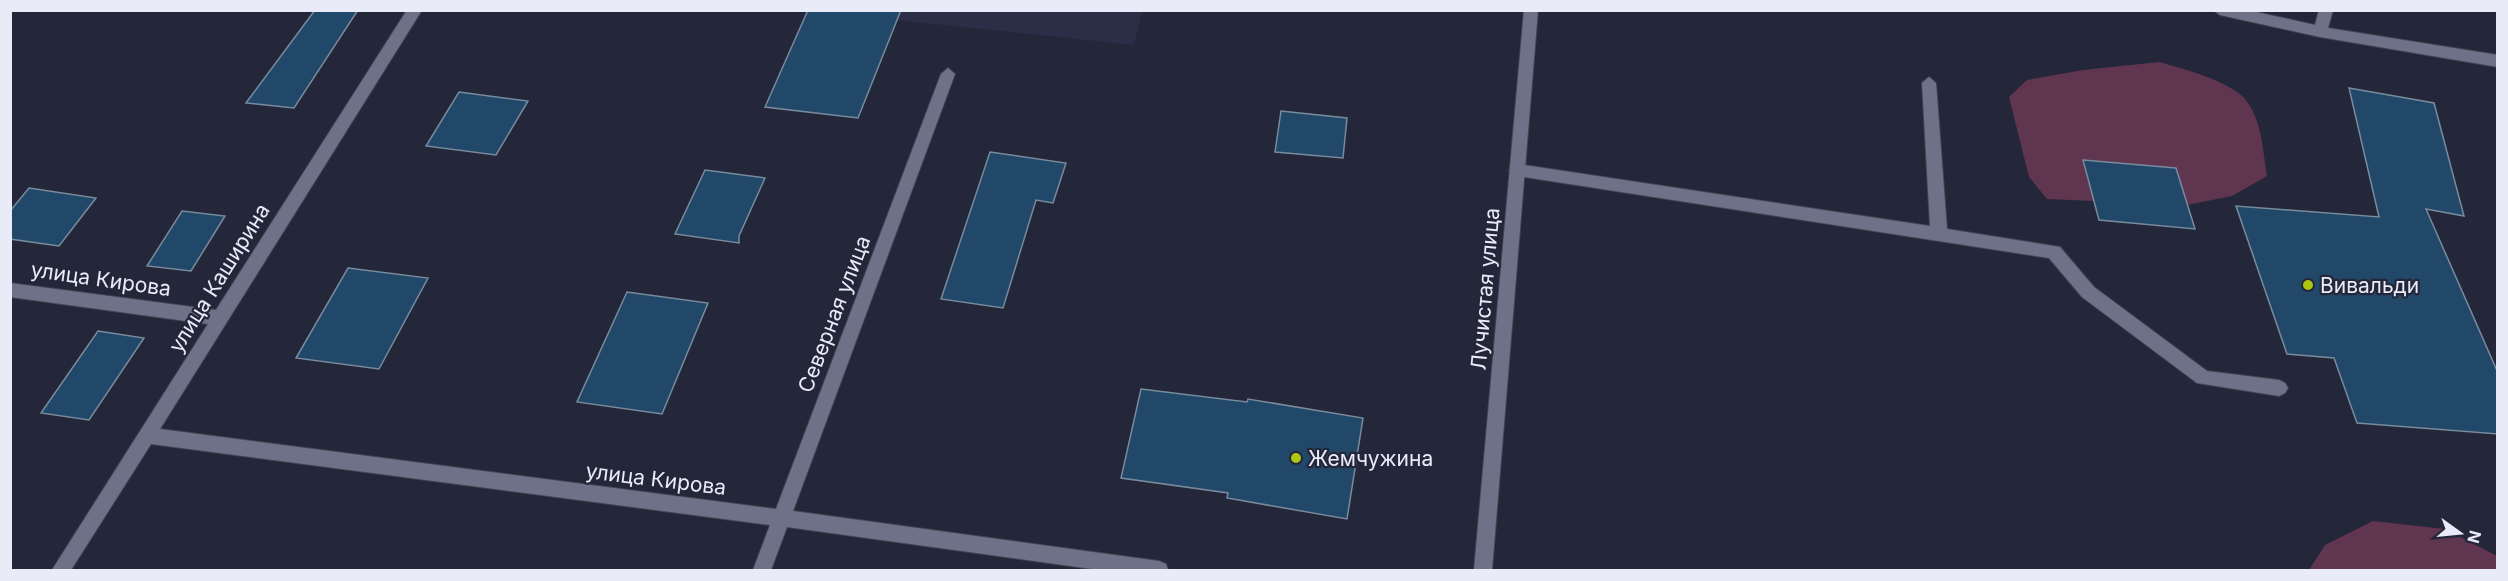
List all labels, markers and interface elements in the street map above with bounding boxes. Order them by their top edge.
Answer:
street label: улица Каширина [163,199,275,357]
street label: Лучистая улица [1465,207,1505,371]
street label: Северная улица [793,232,875,396]
street label: улица Кирова [29,257,173,301]
place label: Вивальди [2320,273,2419,298]
marker: Вивальди [2301,278,2315,292]
place label: Жемчужина [1308,446,1433,471]
marker: Жемчужина [1289,451,1303,465]
street label: улица Кирова [584,458,728,500]
north arrow [2430,503,2490,563]
text: N [2463,528,2486,545]

